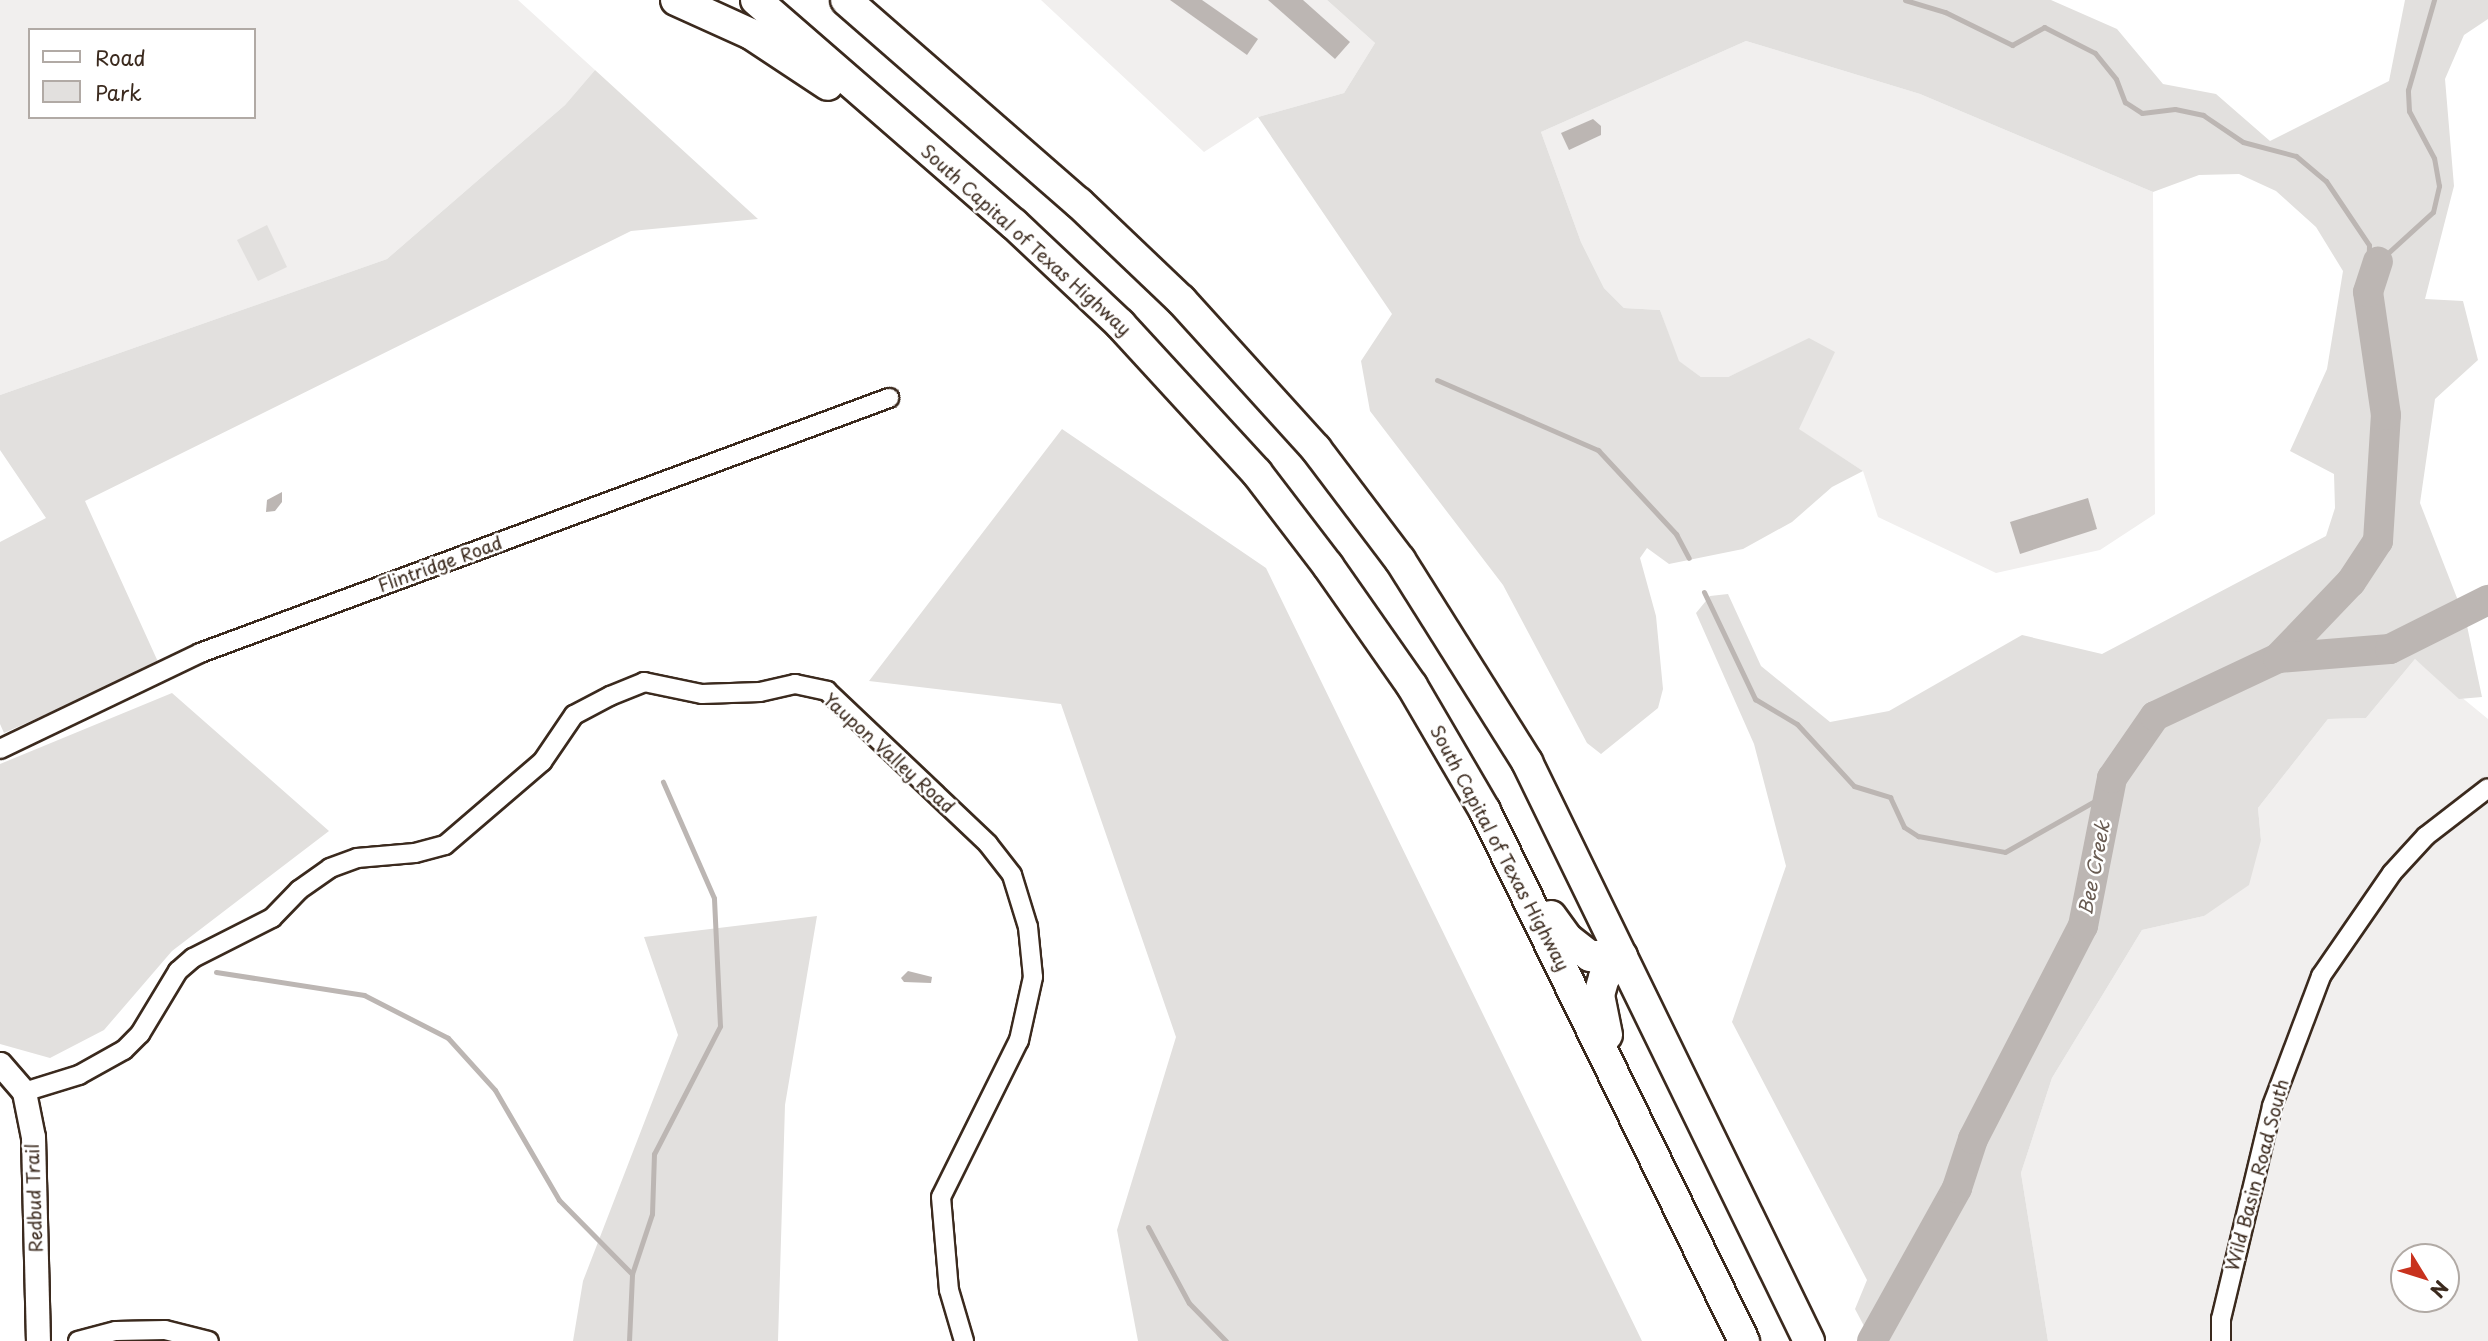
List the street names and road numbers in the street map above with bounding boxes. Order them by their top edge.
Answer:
street label: South Capital of Texas Highway [916,139,1136,341]
street label: Flintridge Road [375,532,505,596]
street label: Yaupon Valley Road [819,688,959,818]
street label: South Capital of Texas Highway [1426,721,1574,975]
street label: Wild Basin Road South [2221,1076,2293,1274]
street label: Redbud Trail [21,1143,47,1253]

